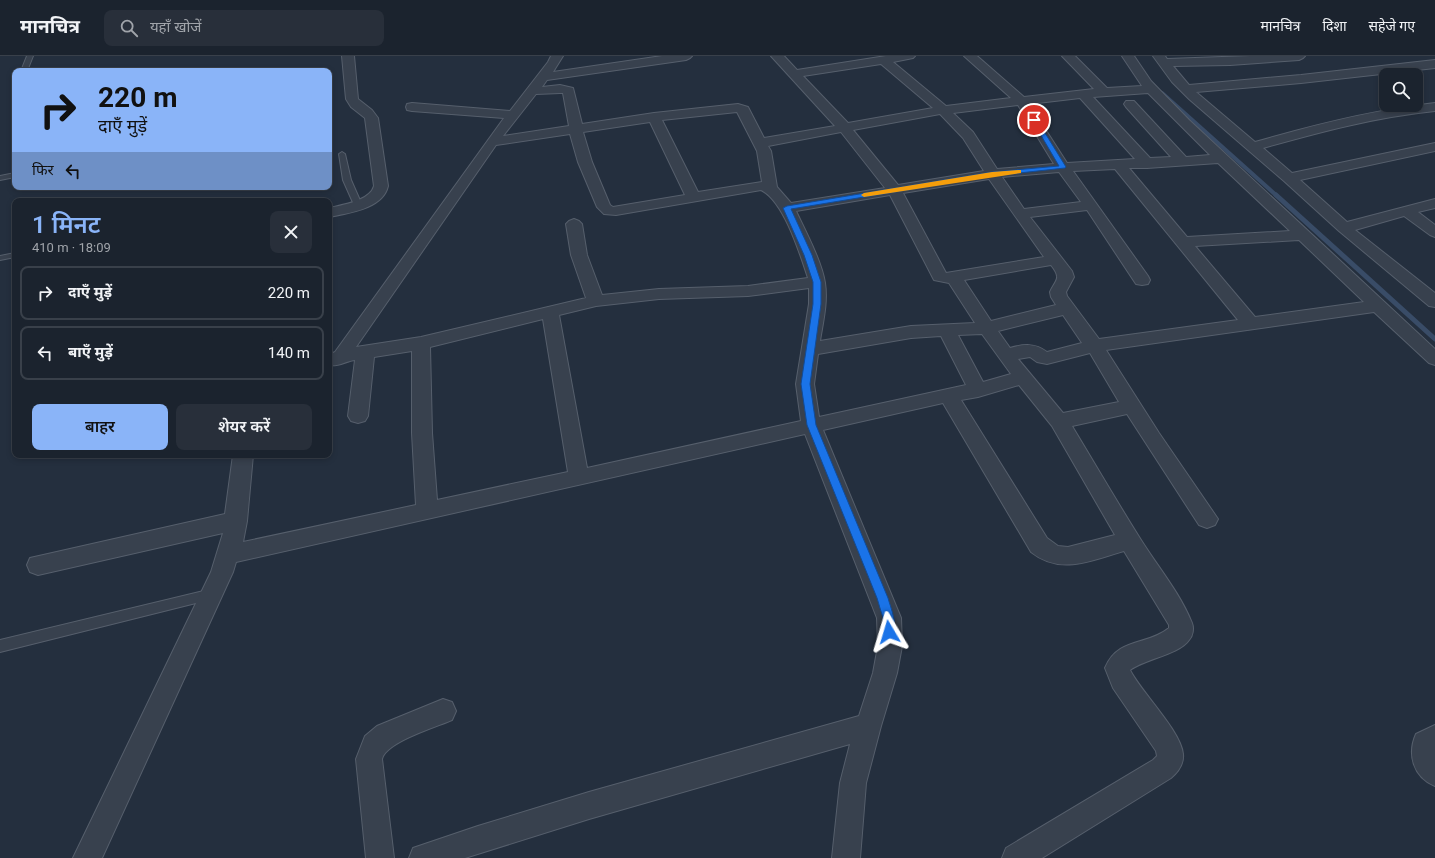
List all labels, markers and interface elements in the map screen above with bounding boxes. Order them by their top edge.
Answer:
search box [104,10,384,46]
text: मानचित्र [20,15,80,38]
icon: search [118,17,140,39]
text: यहाँ खोजें [150,18,201,36]
text: मानचित्र [1260,18,1300,34]
text: दिशा [1322,18,1347,34]
text: सहेजे गए [1369,18,1415,34]
map controls [1379,68,1423,112]
button: search [1379,68,1423,112]
text: 220 m [98,81,177,114]
icon: right [32,84,84,136]
pin [1017,103,1051,137]
icon: arrive [1023,109,1045,131]
text: दाएँ मुड़ें [98,115,147,136]
icon: left [62,160,84,182]
text: फिर [32,161,54,179]
text: 1 मिनट [32,211,100,239]
button: close [270,211,312,253]
text: 410 m · 18:09 [32,240,111,255]
icon: right [34,282,56,304]
text: दाएँ मुड़ें [68,283,112,301]
text: 220 m [268,284,310,302]
icon: left [34,342,56,364]
text: बाएँ मुड़ें [68,343,113,361]
text: 140 m [268,344,310,362]
button: बाहर [32,404,168,450]
button: शेयर करें [176,404,312,450]
position arrow [868,611,910,653]

